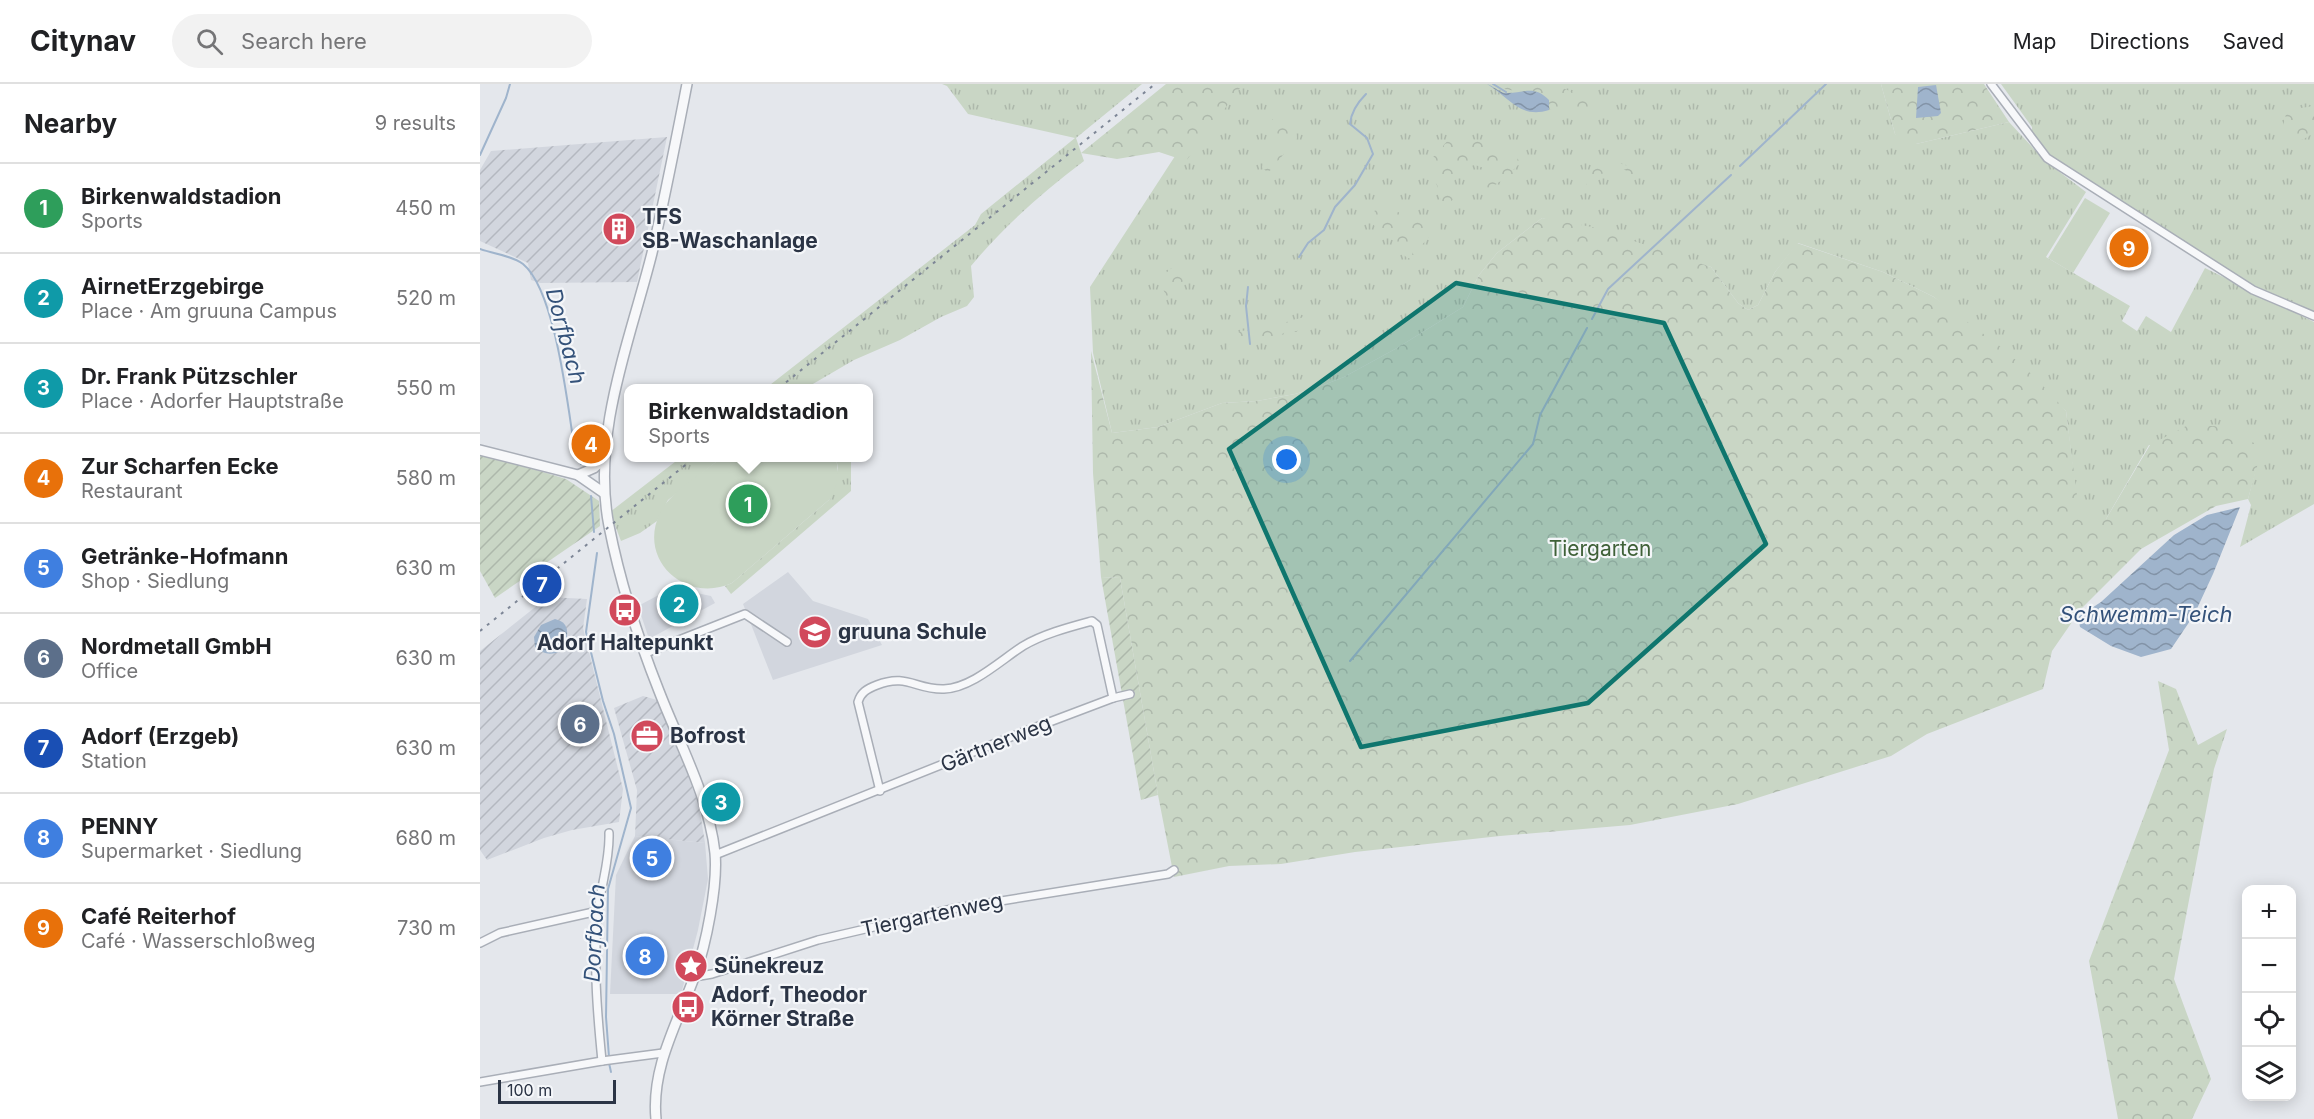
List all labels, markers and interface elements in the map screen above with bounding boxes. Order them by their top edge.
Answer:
search box [172,14,592,68]
text: Citynav [30,24,136,58]
icon: search [193,25,226,58]
text: Search here [241,28,367,54]
text: Map [2013,29,2056,54]
text: Directions [2089,29,2190,54]
text: Saved [2223,29,2284,54]
text: Nearby [24,108,117,139]
text: 9 results [375,111,456,135]
text: Birkenwaldstadion [81,183,281,209]
text: 1 [39,196,48,220]
text: 450 m [395,196,456,220]
place label: TFS SB-Waschanlage [642,204,818,253]
text: Sports [81,209,143,233]
building icon: TFS SB-Waschanlage [601,211,637,247]
pin: 9 [2110,226,2148,270]
text: AirnetErzgebirge [81,273,264,299]
water label: Dorfbach [541,285,591,387]
text: 2 [37,286,50,310]
text: 520 m [396,286,456,310]
text: Place · Am gruuna Campus [81,299,337,323]
text: Dr. Frank Pützschler [81,363,298,389]
text: 3 [37,376,50,400]
text: 550 m [396,376,456,400]
popup [624,384,873,462]
text: Place · Adorfer Hauptstraße [81,389,344,413]
text: Birkenwaldstadion [648,398,849,424]
pin: 4 [572,422,610,466]
text: Sports [648,424,710,448]
your location [1272,445,1301,474]
text: Zur Scharfen Ecke [81,453,279,479]
text: 4 [37,466,50,490]
text: 580 m [396,466,456,490]
text: Restaurant [81,479,183,503]
pin: 1 [728,482,768,526]
park label: Tiergarten [1549,536,1651,561]
text: Getränke-Hofmann [81,543,288,569]
text: 5 [37,556,50,580]
text: 630 m [395,556,456,580]
pin: 7 [522,562,562,606]
text: Shop · Siedlung [81,569,229,593]
pin: 2 [660,582,698,626]
bus stop icon: Adorf Haltepunkt [607,592,643,628]
water label: Schwemm-Teich [2059,601,2233,627]
school or university icon: gruuna Schule [797,614,833,650]
place label: gruuna Schule [838,619,987,644]
place label: Adorf Haltepunkt [537,630,714,655]
text: Nordmetall GmbH [81,633,272,659]
text: 6 [37,646,50,670]
text: 630 m [395,646,456,670]
text: Office [81,659,138,683]
pin: 6 [560,702,600,746]
street label: Gärtnerweg [937,710,1055,777]
office icon: Bofrost [629,718,665,754]
text: Adorf (Erzgeb) [81,723,239,749]
place label: Bofrost [670,723,746,748]
text: 7 [38,736,49,760]
text: 630 m [395,736,456,760]
text: Station [81,749,147,773]
pin: 3 [702,780,740,824]
text: PENNY [81,813,158,839]
text: 8 [37,826,50,850]
text: 680 m [395,826,456,850]
pin: 5 [632,836,672,880]
text: Supermarket · Siedlung [81,839,302,863]
water label: Dorfbach [578,883,610,983]
map controls [2242,885,2296,1101]
button: + [2242,885,2296,939]
street label: Tiergartenweg [859,887,1005,942]
text: Café Reiterhof [81,903,236,929]
text: 9 [37,916,50,940]
text: 730 m [397,916,456,940]
text: Café · Wasserschloßweg [81,929,315,953]
pin: 8 [626,934,664,978]
button: − [2242,939,2296,993]
place icon: Sünekreuz [673,948,709,984]
place label: Sünekreuz [714,953,824,978]
place label: Adorf, Theodor Körner Straße [711,982,867,1031]
bus stop icon: Adorf, Theodor Körner Straße [670,989,706,1025]
button: locate [2242,993,2296,1047]
button: layers [2242,1047,2296,1101]
scale bar [498,1077,616,1104]
text: 100 m [507,1080,552,1100]

